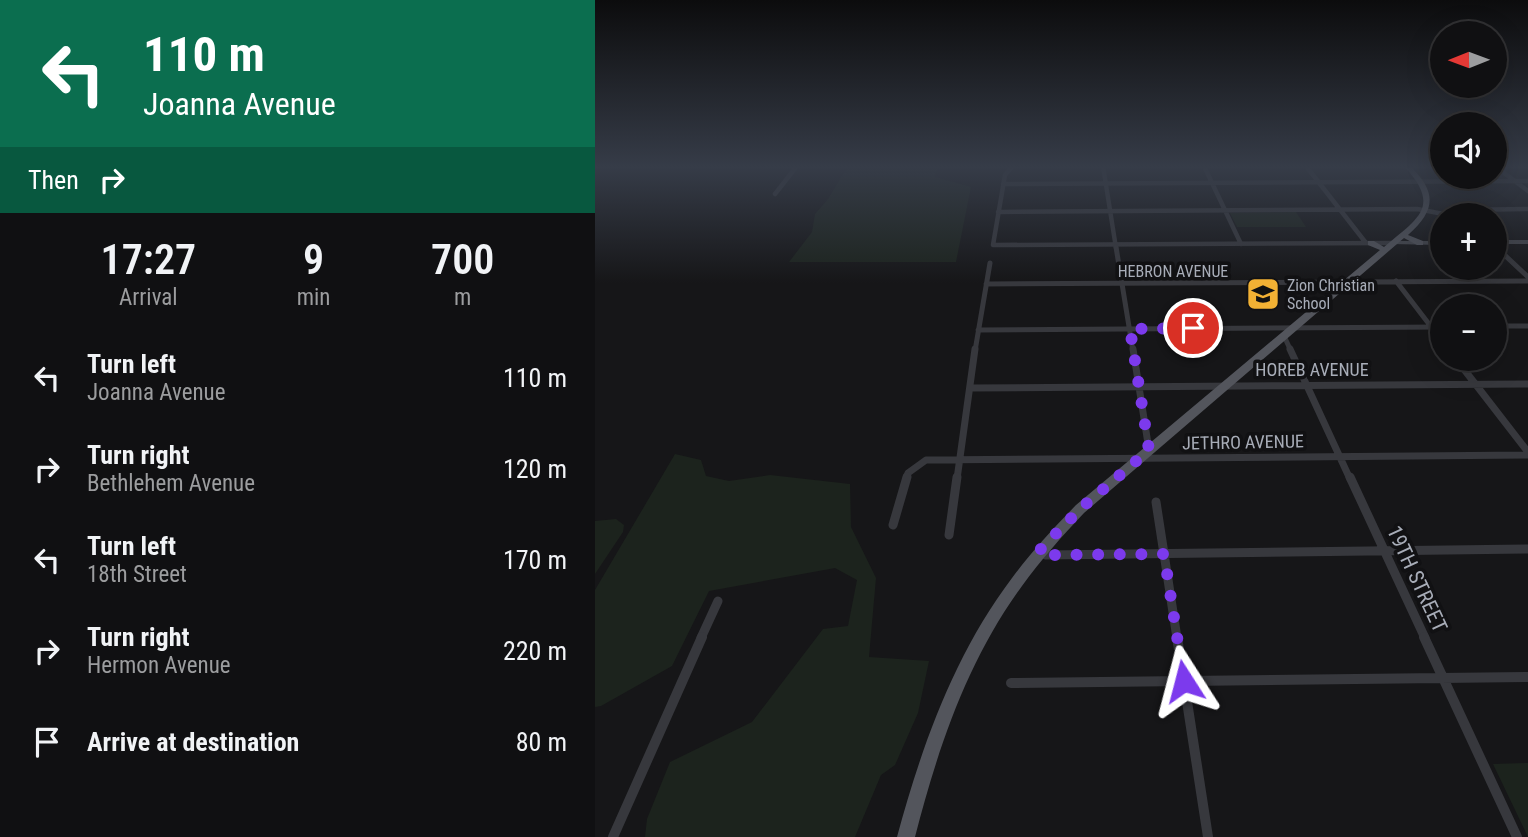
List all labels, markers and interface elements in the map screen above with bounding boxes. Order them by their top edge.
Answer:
north arrow [1430,21,1507,98]
map controls [1430,21,1507,371]
text: 110 m [143,26,265,83]
icon: left [28,28,119,119]
text: Joanna Avenue [143,85,336,123]
button: sound [1430,112,1507,189]
icon: right [93,161,131,199]
text: Then [28,165,79,195]
button: + [1430,203,1507,280]
text: 17:27 [101,235,196,284]
text: 9 [303,235,324,284]
text: 700 [431,235,494,284]
street label: HEBRON AVENUE [1118,262,1228,281]
school or university icon: Zion Christian School [1244,275,1282,313]
place label: Zion Christian School [1287,276,1375,313]
text: Arrival [119,284,178,311]
text: min [297,284,330,311]
text: m [454,284,471,311]
button: − [1430,294,1507,371]
pin [1163,298,1223,358]
icon: arrive [1174,309,1212,347]
text: Turn left [87,349,176,379]
icon: left [28,359,66,397]
street label: HOREB AVENUE [1255,359,1369,380]
text: 110 m [503,363,567,393]
text: Joanna Avenue [87,379,225,406]
street label: JETHRO AVENUE [1182,430,1304,454]
text: Turn right [87,440,189,470]
icon: right [28,450,66,488]
text: 120 m [503,454,567,484]
text: Bethlehem Avenue [87,470,255,497]
street label: 19TH STREET [1382,522,1452,636]
text: Turn left [87,531,176,561]
icon: left [28,541,66,579]
text: 170 m [503,545,567,575]
text: 18th Street [87,561,187,588]
text: Turn right [87,622,189,652]
icon: right [28,632,66,670]
text: 220 m [503,636,567,666]
position arrow [1147,644,1221,718]
text: Hermon Avenue [87,652,231,679]
icon: arrive [28,723,66,761]
text: Arrive at destination [87,727,299,757]
text: 80 m [516,727,567,757]

